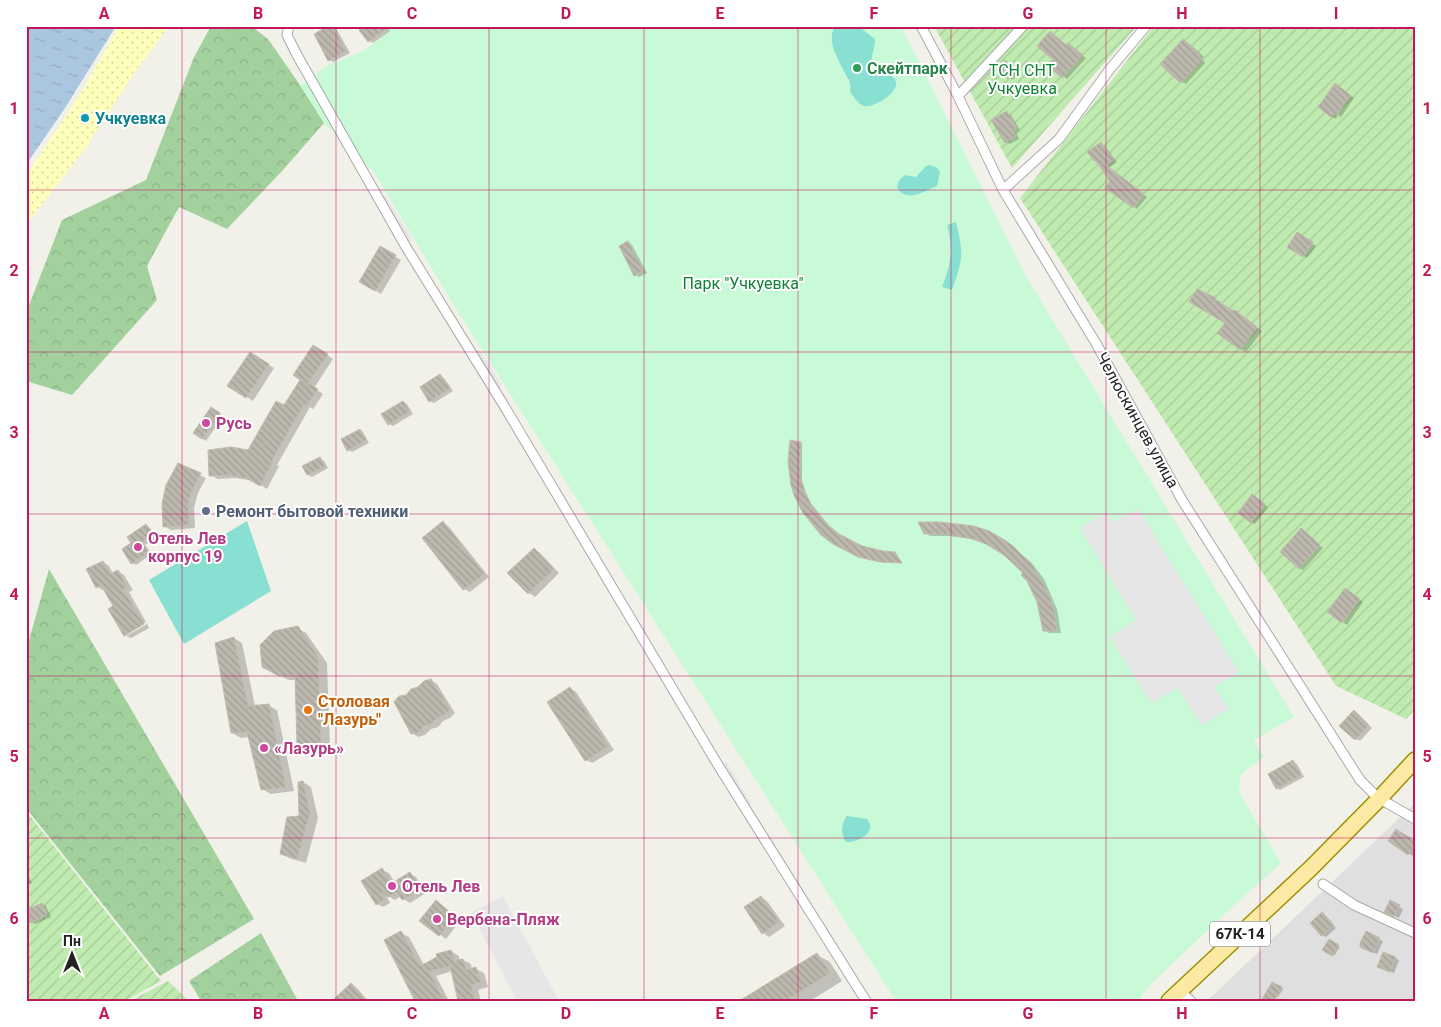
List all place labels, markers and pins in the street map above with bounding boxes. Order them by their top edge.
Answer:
place label: Скейтпарк [867,59,949,78]
marker: Скейтпарк [851,62,863,74]
place label: Учкуевка [95,109,166,128]
marker: Учкуевка [79,112,91,124]
place label: Русь [216,414,252,433]
marker: Русь [200,417,212,429]
place label: Ремонт бытовой техники [216,502,408,521]
marker: Ремонт бытовой техники [200,505,212,517]
place label: Отель Лев корпус 19 [148,529,226,566]
marker: Отель Лев корпус 19 [132,541,144,553]
place label: Столовая "Лазурь" [318,692,390,729]
marker: Столовая "Лазурь" [302,704,314,716]
place label: «Лазурь» [274,739,344,758]
marker: «Лазурь» [258,742,270,754]
place label: Отель Лев [402,877,480,896]
marker: Отель Лев [386,880,398,892]
place label: Вербена-Пляж [447,910,560,929]
marker: Вербена-Пляж [431,913,443,925]

